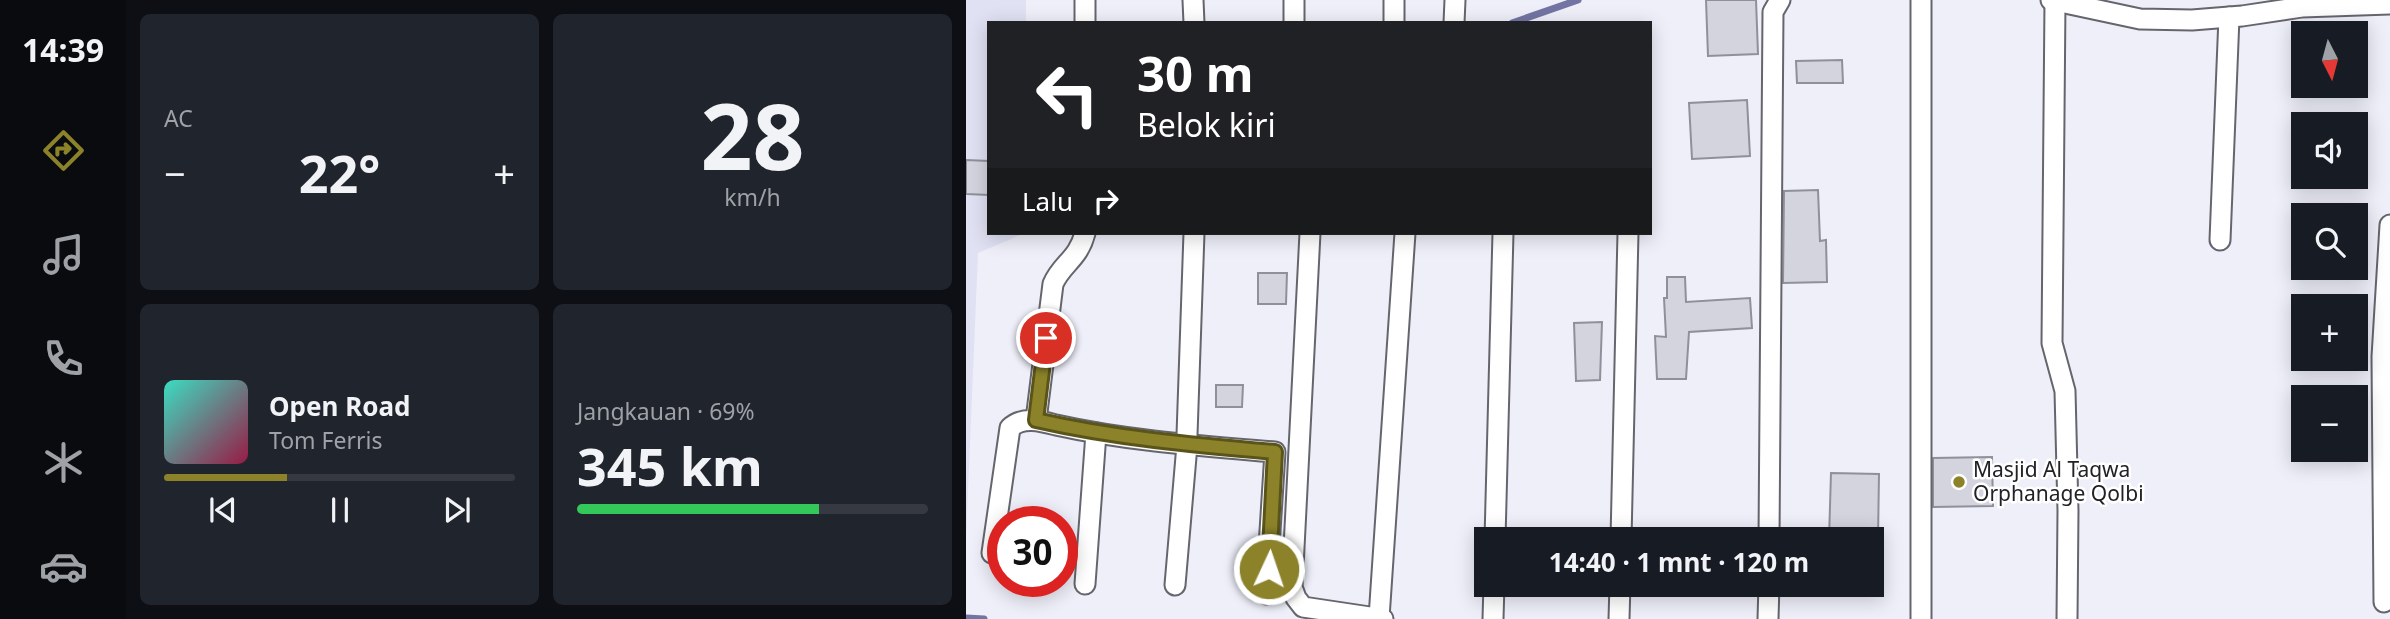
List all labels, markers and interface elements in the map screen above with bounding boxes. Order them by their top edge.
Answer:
north arrow [2291,21,2368,98]
map controls [2291,21,2368,462]
text: 14:39 [22,28,104,71]
text: 30 m [1137,40,1254,106]
icon: left [1022,49,1113,140]
text: 28 [700,73,805,197]
text: AC [164,102,193,134]
text: Belok kiri [1137,103,1276,146]
button: sound [2291,112,2368,189]
icon: directions [39,126,88,175]
text: 22° [299,137,380,208]
text: − [164,147,186,199]
text: + [493,147,515,199]
text: km/h [724,181,781,213]
icon: right [1087,182,1125,220]
text: Lalu [1022,183,1073,219]
button: search [2291,203,2368,280]
icon: music [39,230,88,279]
button: + [2291,294,2368,371]
pin [1016,308,1076,368]
icon: arrive [1027,319,1065,357]
icon: phone [39,334,88,383]
button: − [2291,385,2368,462]
text: Open Road [269,388,411,424]
text: Jangkauan · 69% [577,395,755,427]
text: Tom Ferris [269,424,382,456]
text: 345 km [577,430,763,501]
icon: climate [39,438,88,487]
place label: Masjid Al Taqwa Orphanage Qolbi [1973,455,2144,507]
marker: Masjid Al Taqwa Orphanage Qolbi [1951,474,1967,490]
icon: previous [204,491,242,529]
icon: pause [321,491,359,529]
icon: next [438,491,476,529]
speed limit sign: 30 [987,506,1078,597]
position arrow [1232,532,1306,606]
icon: car [39,542,88,591]
text: 14:40 · 1 mnt · 120 m [1549,544,1809,580]

